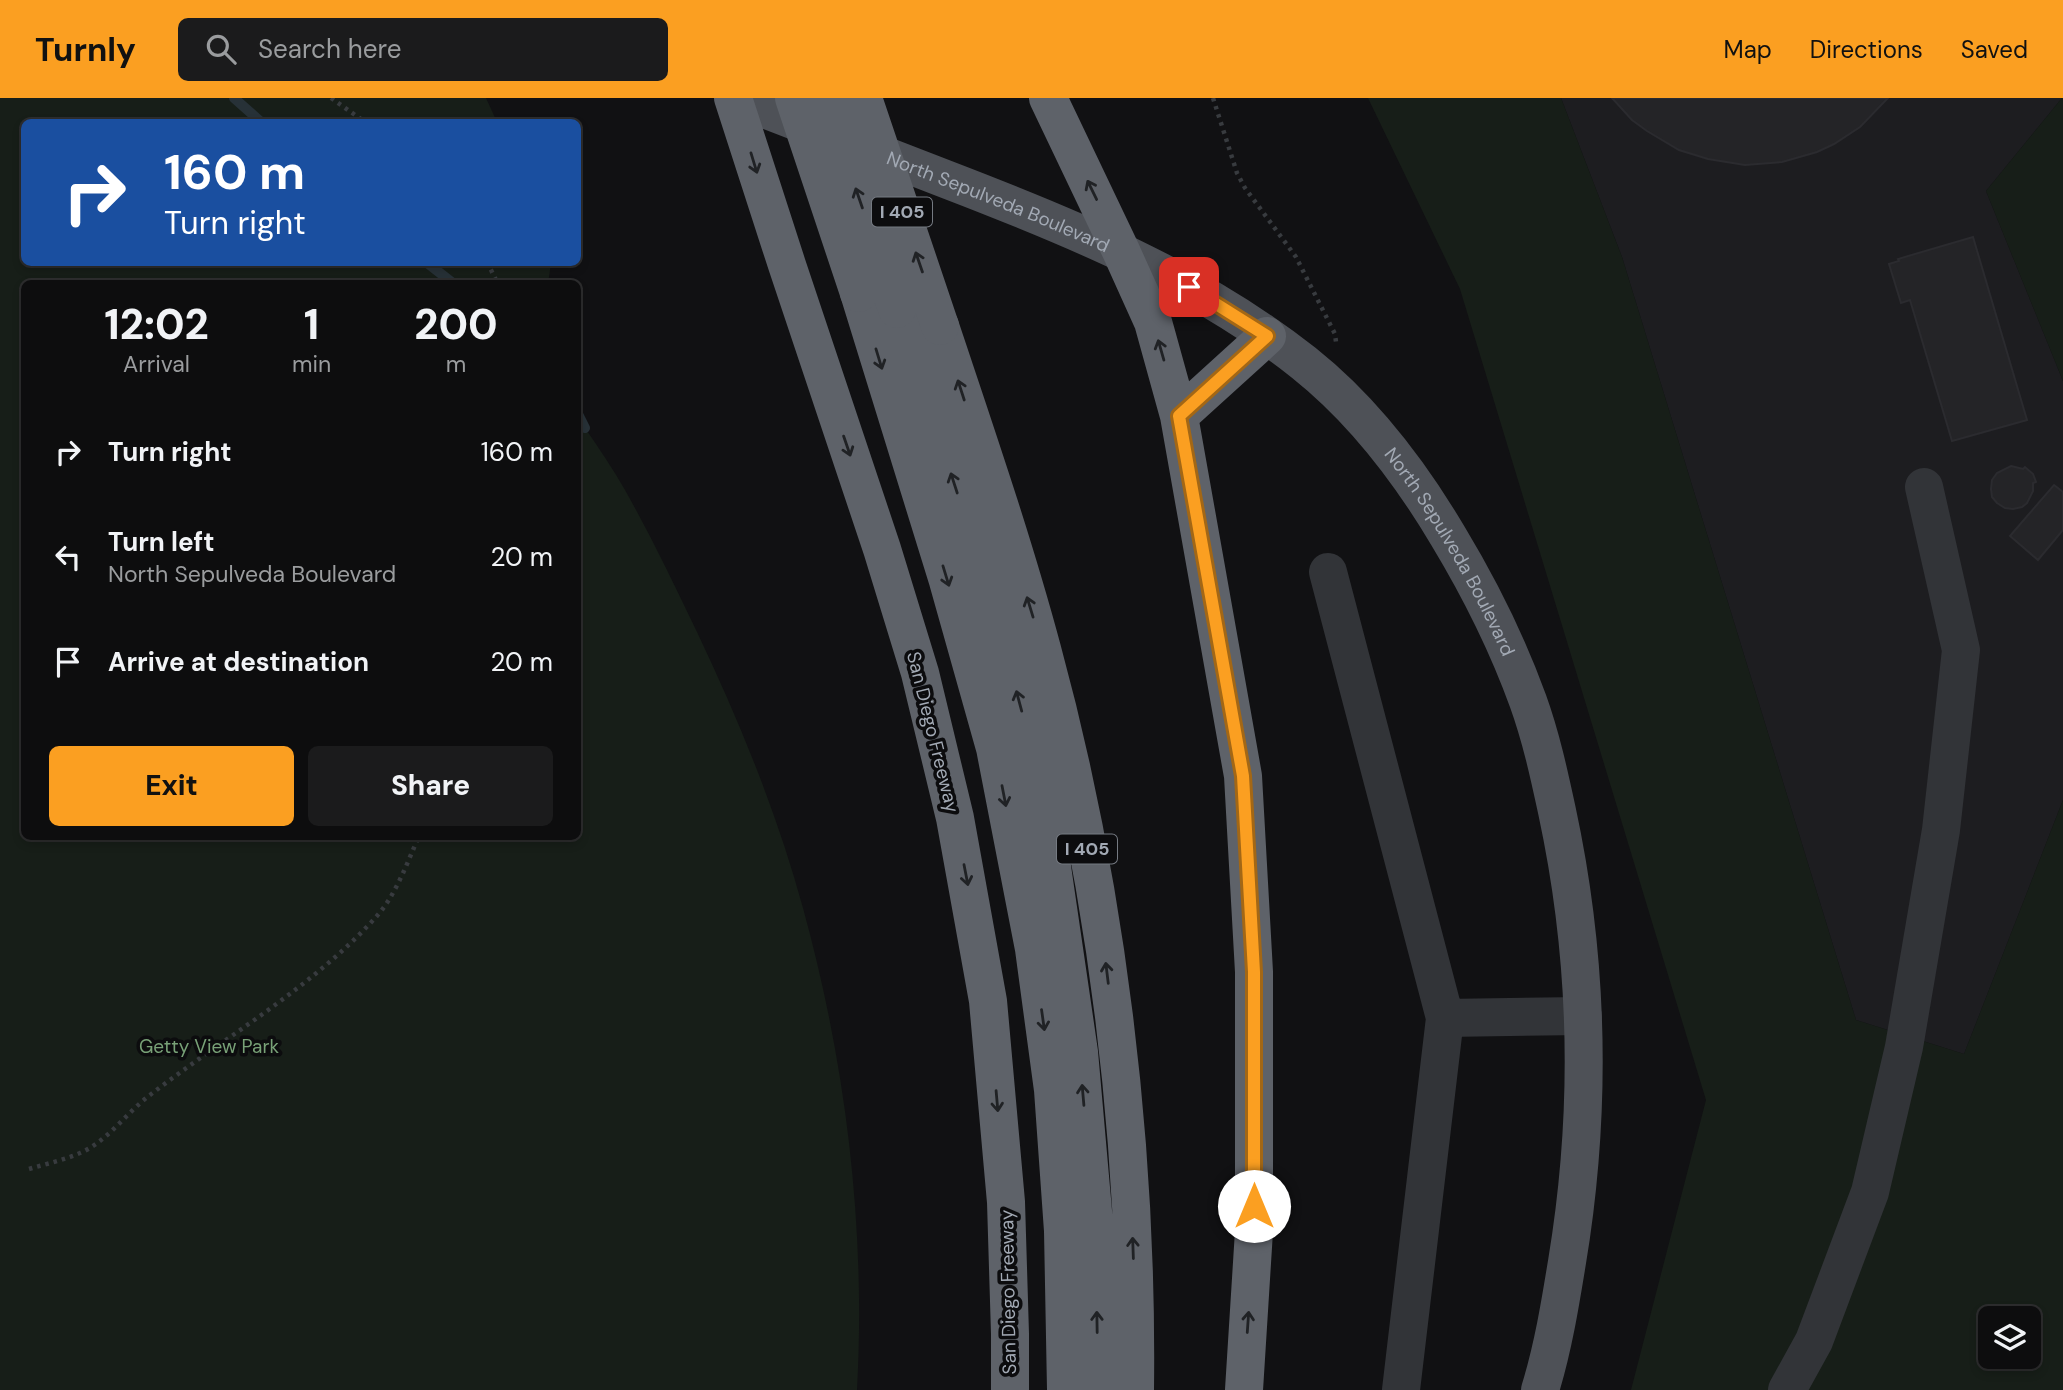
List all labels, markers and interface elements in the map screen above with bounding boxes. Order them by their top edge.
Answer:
search box [178,18,668,81]
text: Turnly [35,28,136,71]
icon: search [202,30,240,68]
text: Search here [258,32,401,66]
text: Map [1724,34,1772,65]
text: Directions [1810,34,1923,65]
text: Saved [1961,34,2028,65]
text: 160 m [164,140,305,204]
street label: North Sepulveda Boulevard [883,145,1114,258]
icon: right [49,147,140,238]
one-way arrow [749,152,762,174]
one-way arrow [1084,180,1098,201]
one-way arrow [852,188,864,210]
road number: I 405 [872,198,932,226]
text: Turn right [164,202,306,244]
one-way arrow [911,251,924,273]
pin [1159,257,1219,317]
icon: arrive [1170,268,1208,306]
text: 12:02 [104,297,209,352]
text: 1 [304,297,319,352]
text: 200 [414,297,498,352]
one-way arrow [1153,339,1166,361]
one-way arrow [874,347,887,369]
text: Arrival [123,349,190,379]
text: min [292,349,331,379]
text: m [446,349,466,379]
one-way arrow [954,379,967,401]
icon: right [49,433,87,471]
text: Turn right [108,435,232,469]
text: 160 m [481,435,553,469]
one-way arrow [842,435,855,457]
street label: North Sepulveda Boulevard [1379,442,1521,660]
one-way arrow [947,473,959,495]
text: Turn left [108,525,215,559]
icon: left [49,538,87,576]
text: 20 m [490,540,553,574]
text: North Sepulveda Boulevard [108,559,396,589]
one-way arrow [941,565,954,587]
one-way arrow [1022,596,1035,618]
icon: arrive [49,643,87,681]
text: Arrive at destination [108,645,369,679]
text: 20 m [490,645,553,679]
street label: San Diego Freeway [901,649,965,816]
one-way arrow [1012,690,1025,713]
button: Exit [49,746,294,826]
button: Share [308,746,553,826]
one-way arrow [998,784,1012,807]
road number: I 405 [1057,834,1117,864]
one-way arrow [960,863,974,886]
one-way arrow [1101,962,1114,985]
one-way arrow [1037,1008,1050,1031]
park label: Getty View Park [139,1034,279,1059]
one-way arrow [1076,1084,1089,1107]
one-way arrow [991,1089,1004,1111]
position arrow [1217,1169,1291,1243]
street label: San Diego Freeway [994,1209,1022,1375]
one-way arrow [1126,1237,1140,1260]
map controls [1978,1306,2041,1369]
button: layers [1978,1306,2041,1369]
one-way arrow [1090,1311,1104,1334]
one-way arrow [1242,1311,1255,1334]

